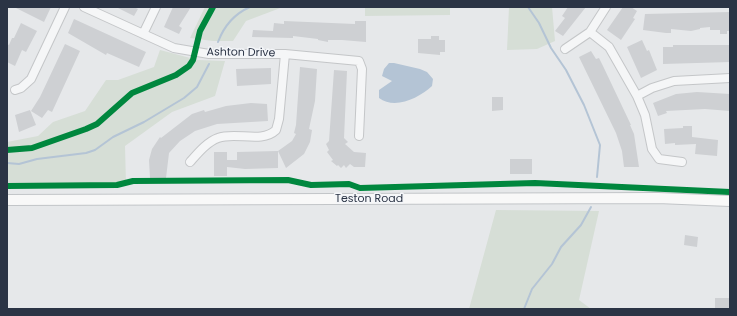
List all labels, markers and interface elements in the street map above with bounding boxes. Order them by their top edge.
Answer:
street label: Ashton Drive [206,46,276,60]
street label: Teston Road [335,192,403,206]

